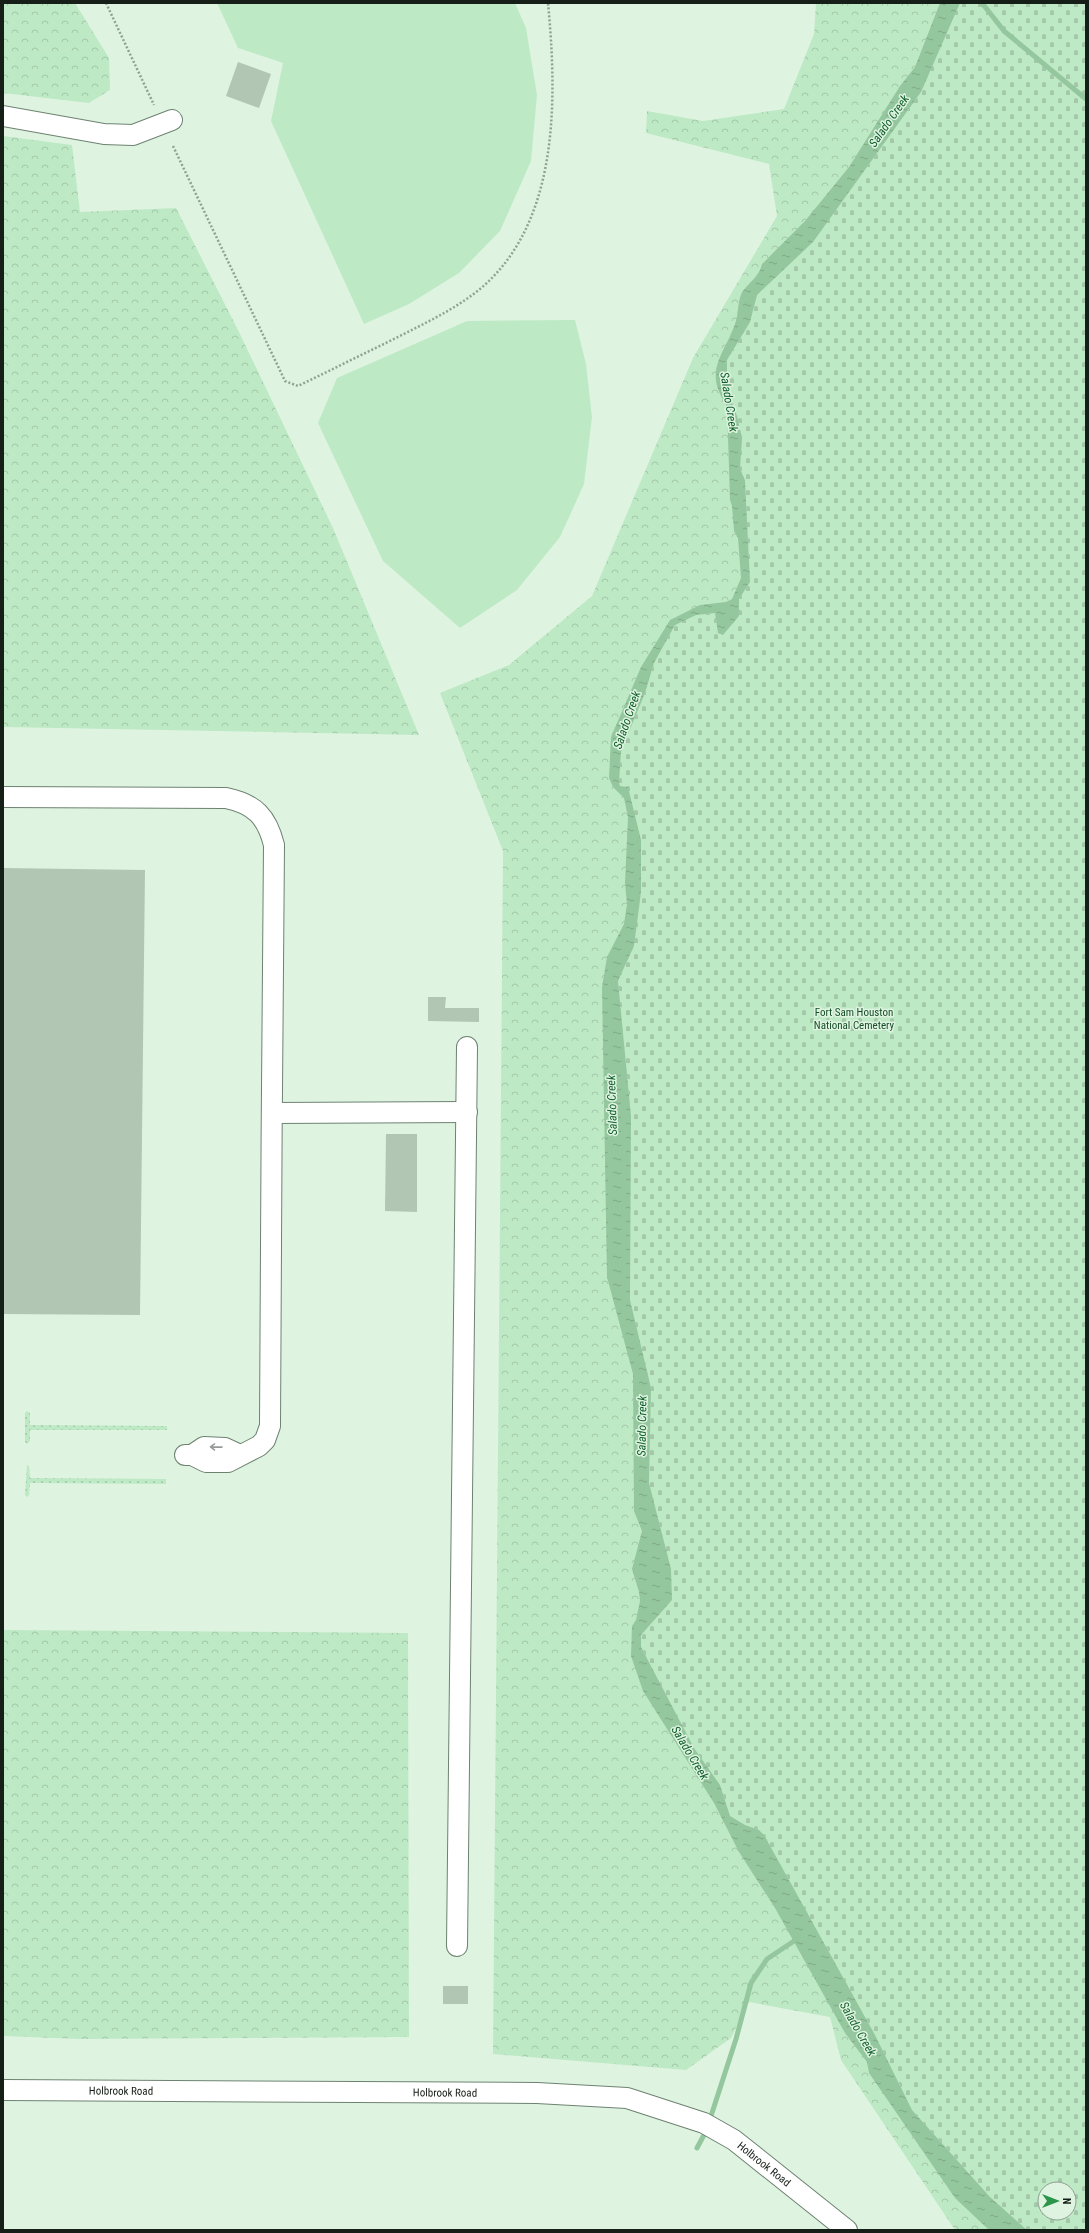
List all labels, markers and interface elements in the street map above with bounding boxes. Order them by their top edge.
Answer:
water label: Salado Creek [866,92,912,150]
water label: Salado Creek [717,371,741,434]
water label: Salado Creek [611,688,644,751]
park label: Fort Sam Houston National Cemetery [814,1006,895,1032]
water label: Salado Creek [604,1074,620,1135]
water label: Salado Creek [634,1395,650,1456]
one-way arrow [210,1444,223,1451]
water label: Salado Creek [668,1724,712,1783]
water label: Salado Creek [837,1999,880,2059]
street label: Holbrook Road [89,2084,153,2097]
street label: Holbrook Road [413,2086,477,2099]
street label: Holbrook Road [735,2139,793,2189]
north arrow [1037,2181,1077,2221]
text: N [1060,2198,1073,2205]

